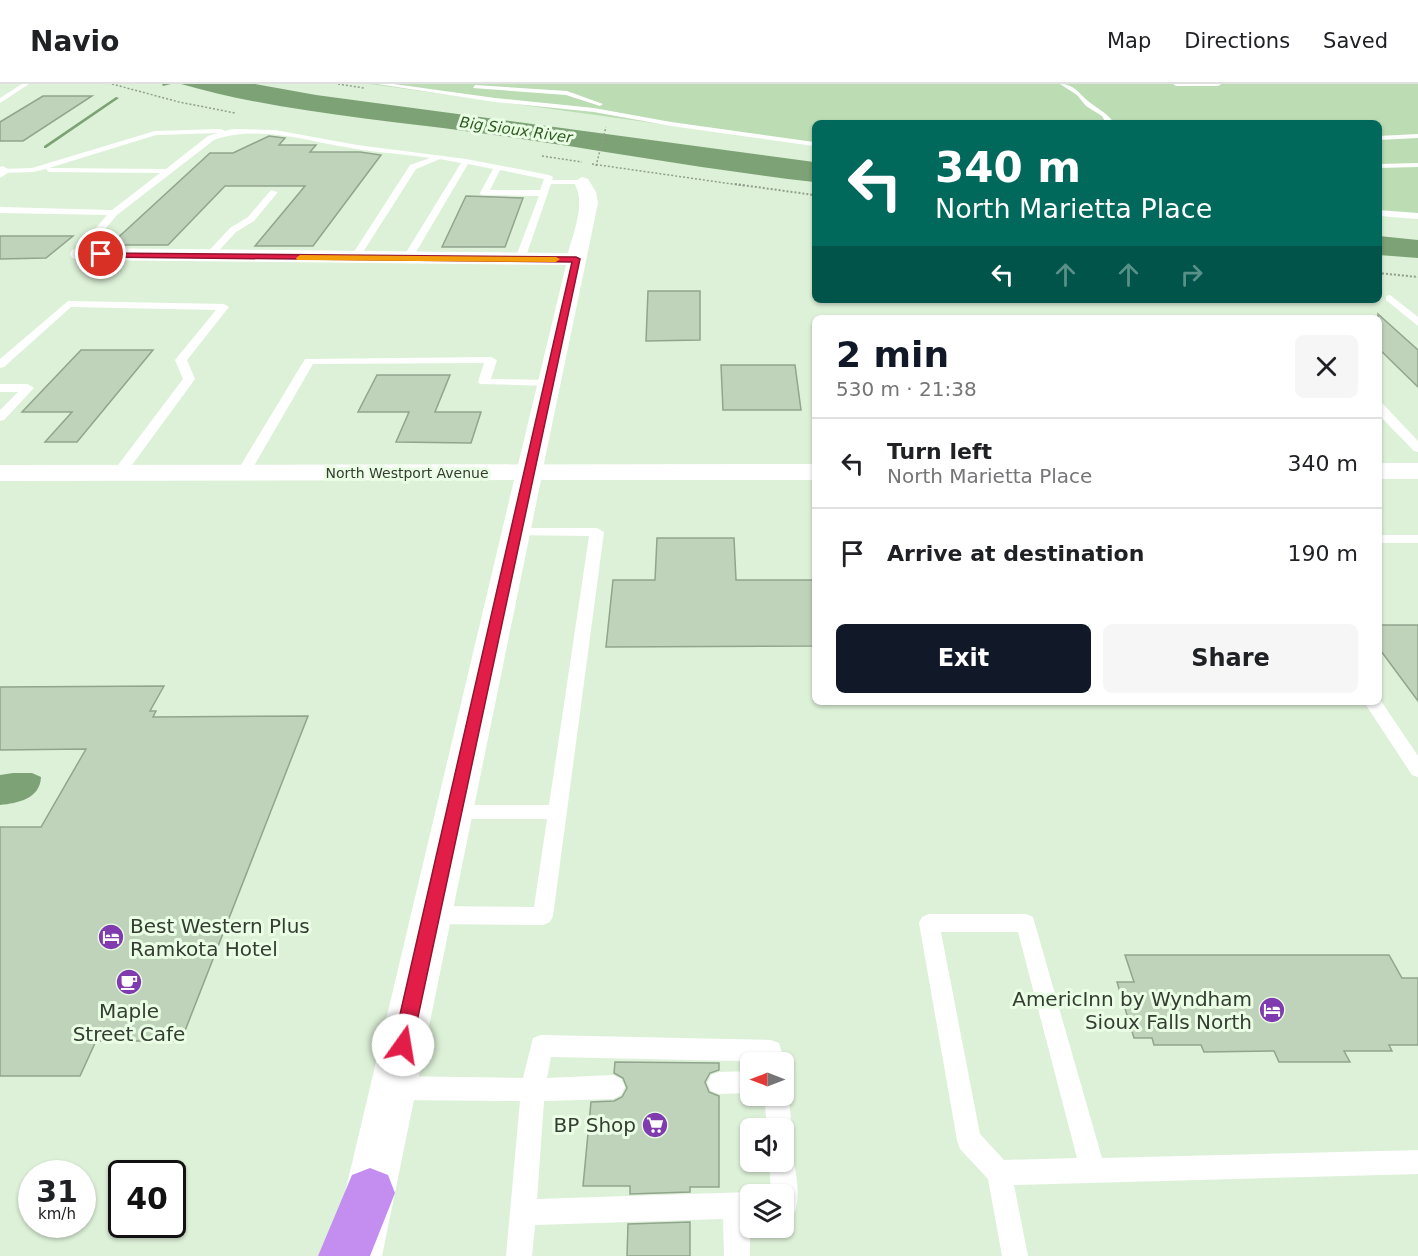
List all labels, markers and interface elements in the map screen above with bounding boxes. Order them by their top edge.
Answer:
text: Navio [30,25,119,58]
text: Map [1107,29,1151,53]
text: Directions [1184,29,1290,53]
text: Saved [1323,29,1388,53]
water label: Big Sioux River [458,113,574,147]
text: 340 m [935,143,1081,192]
icon: left [836,144,914,222]
text: North Marietta Place [935,193,1212,224]
pin [75,228,126,279]
icon: arrive [84,237,117,270]
icon: left [986,258,1019,291]
icon: ahead [1049,258,1082,291]
icon: ahead [1112,258,1145,291]
icon: right [1175,258,1208,291]
text: 2 min [836,334,949,375]
button: close [1295,335,1358,398]
text: 530 m · 21:38 [836,377,977,401]
text: Turn left [887,439,992,464]
icon: left [836,447,869,480]
text: 340 m [1288,451,1358,476]
text: North Marietta Place [887,464,1092,488]
street label: North Westport Avenue [325,465,489,481]
icon: arrive [836,537,869,570]
text: Arrive at destination [887,541,1144,566]
text: 190 m [1288,541,1358,566]
button: Exit [836,624,1091,693]
button: Share [1103,624,1358,693]
place label: Best Western Plus Ramkota Hotel [130,914,310,961]
hotel icon: Best Western Plus Ramkota Hotel [96,922,126,952]
cafe icon: Maple Street Cafe [114,967,144,997]
place label: AmericInn by Wyndham Sioux Falls North [1012,987,1252,1034]
hotel icon: AmericInn by Wyndham Sioux Falls North [1257,995,1287,1025]
place label: Maple Street Cafe [73,999,185,1046]
position arrow [371,1013,435,1077]
north arrow [740,1052,794,1106]
map controls [740,1052,794,1238]
supermarket icon: BP Shop [640,1110,670,1140]
place label: BP Shop [554,1113,636,1137]
button: sound [740,1118,794,1172]
speed limit sign: 40 [108,1160,186,1238]
text: 31 [36,1174,78,1209]
button: layers [740,1184,794,1238]
text: km/h [38,1205,76,1223]

